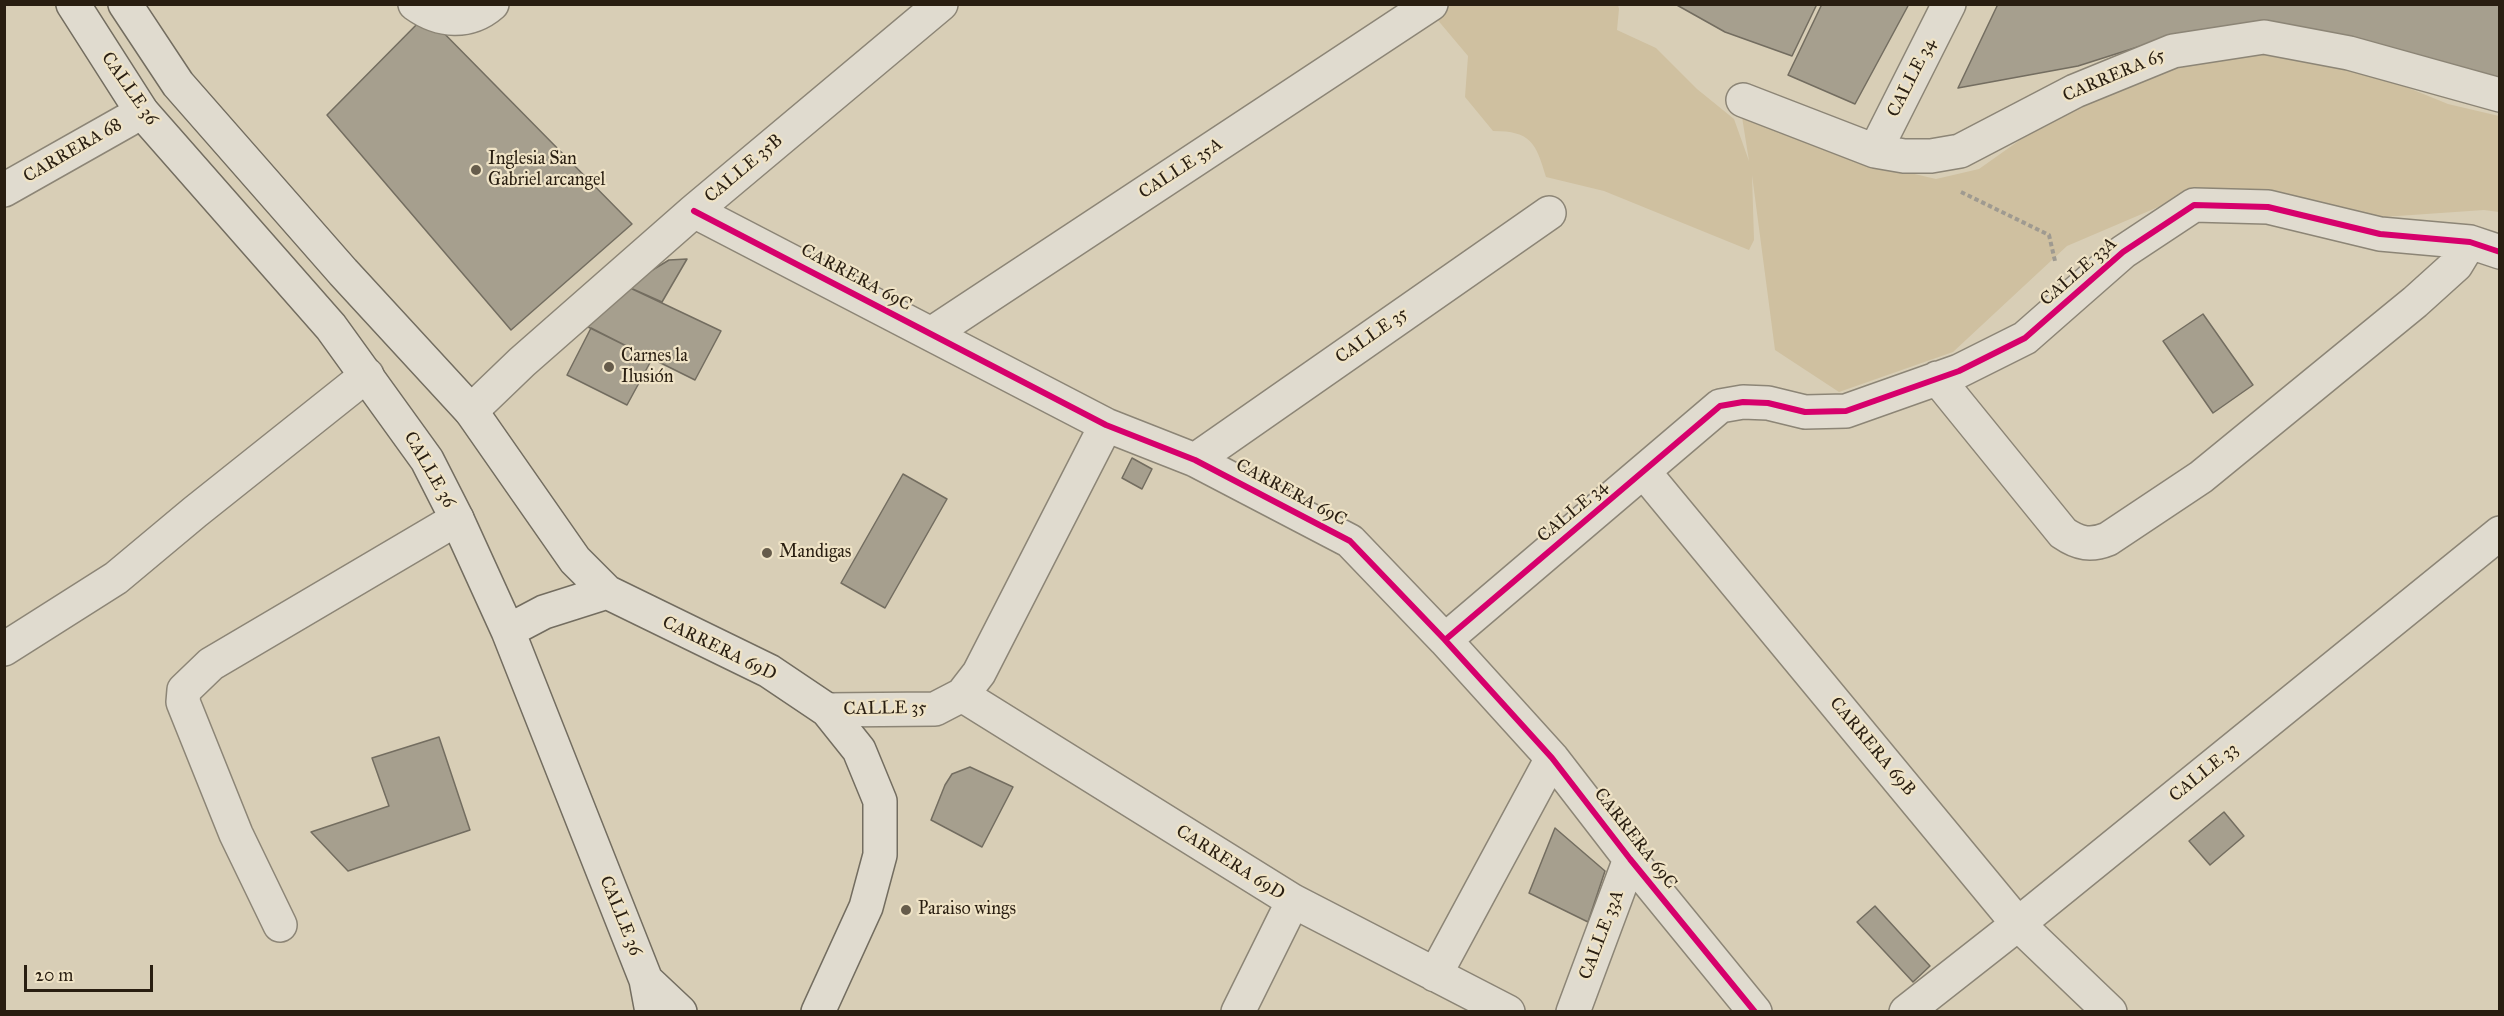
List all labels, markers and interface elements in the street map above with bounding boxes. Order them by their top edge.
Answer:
street label: CALLE 34 [1883,35,1941,121]
street label: CARRERA 65 [2060,45,2168,107]
street label: CALLE 36 [96,48,162,130]
street label: CARRERA 68 [20,114,126,188]
street label: CALLE 35B [701,130,787,208]
street label: CALLE 35A [1135,134,1227,204]
place label: Inglesia San Gabriel arcangel [488,149,605,192]
marker: Inglesia San Gabriel arcangel [469,163,483,177]
street label: CALLE 33A [2036,233,2122,311]
street label: CARRERA 69C [797,240,915,316]
street label: CALLE 35 [1332,303,1412,369]
place label: Carnes la Ilusión [621,346,688,388]
marker: Carnes la Ilusión [602,360,616,374]
street label: CALLE 36 [399,428,459,512]
street label: CARRERA 69C [1232,455,1350,531]
street label: CALLE 34 [1534,476,1612,548]
place label: Mandigas [779,542,851,564]
marker: Mandigas [760,546,774,560]
street label: CARRERA 69D [658,612,780,686]
street label: CARRERA 69B [1824,693,1920,801]
street label: CALLE 35 [843,697,927,721]
street label: CALLE 33 [2165,739,2243,807]
street label: CARRERA 69C [1589,784,1681,894]
street label: CARRERA 69D [1172,821,1288,905]
street label: CALLE 36 [594,873,646,959]
street label: CALLE 33A [1575,887,1629,983]
place label: Paraiso wings [918,899,1016,921]
marker: Paraiso wings [899,903,913,917]
scale bar [27,953,156,991]
text: 20 m [35,964,73,986]

